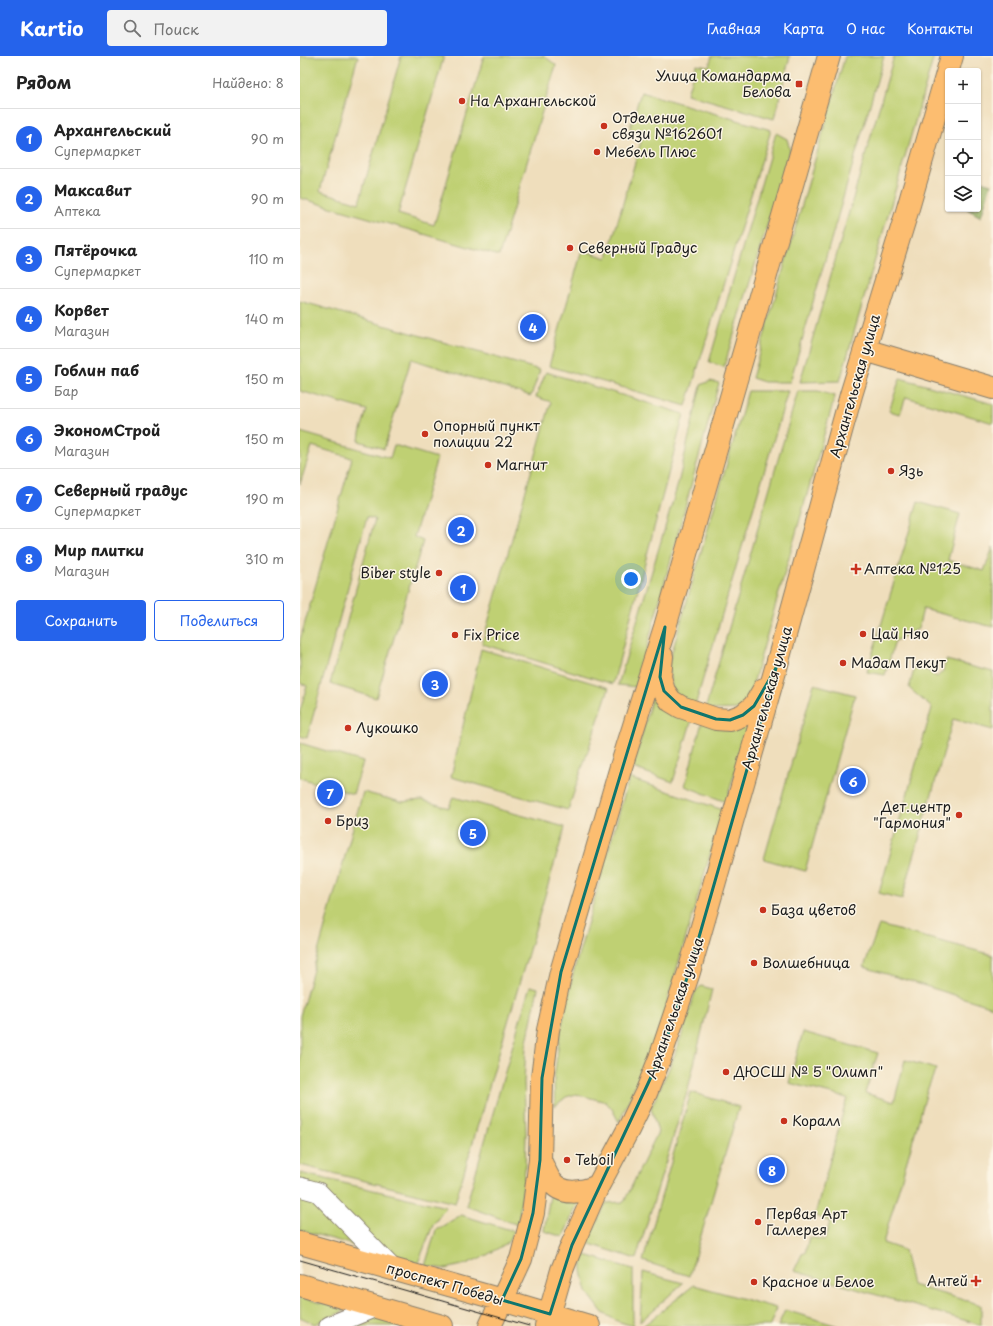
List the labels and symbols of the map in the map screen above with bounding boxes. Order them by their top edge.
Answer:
place label: Улица Командарма Белова [656,65,791,102]
marker: Улица Командарма Белова [794,79,804,89]
place label: На Архангельской [470,90,596,111]
marker: На Архангельской [457,96,467,106]
place label: Отделение связи №162601 [612,107,722,144]
marker: Отделение связи №162601 [599,121,609,131]
place label: Мебель Плюс [605,141,697,162]
marker: Мебель Плюс [592,147,602,157]
place label: Северный Градус [578,237,697,258]
marker: Северный Градус [565,243,575,253]
street label: Архангельская улица [824,311,885,460]
pin: 4 [520,312,546,342]
place label: Опорный пункт полиции 22 [433,415,540,452]
marker: Опорный пункт полиции 22 [420,429,430,439]
place label: Магнит [496,454,548,475]
marker: Магнит [483,460,493,470]
place label: Язь [899,460,924,481]
marker: Язь [886,466,896,476]
pin: 2 [448,515,474,545]
place label: Аптека №125 [864,558,961,579]
place label: Biber style [360,562,431,583]
marker: Аптека №125 [851,564,861,574]
marker: Biber style [434,568,444,578]
your location [621,569,641,589]
pin: 1 [450,573,476,603]
street label: Архангельская улица [736,623,797,772]
place label: Цай Няо [871,623,929,644]
place label: Fix Price [463,624,520,645]
marker: Цай Няо [858,629,868,639]
marker: Fix Price [450,630,460,640]
place label: Мадам Пекут [851,652,946,673]
marker: Мадам Пекут [838,658,848,668]
pin: 3 [422,669,448,699]
place label: Лукошко [356,717,419,738]
marker: Лукошко [343,723,353,733]
pin: 6 [840,766,866,796]
pin: 7 [317,778,343,808]
place label: Дет.центр "Гармония" [873,796,951,833]
place label: Бриз [336,810,369,831]
marker: Дет.центр "Гармония" [954,810,964,820]
marker: Бриз [323,816,333,826]
pin: 5 [460,818,486,848]
place label: База цветов [771,899,856,920]
marker: База цветов [758,905,768,915]
street label: Архангельская улица [640,934,709,1081]
place label: Волшебница [762,952,850,973]
marker: Волшебница [749,958,759,968]
place label: ДЮСШ № 5 "Олимп" [733,1061,883,1082]
marker: ДЮСШ № 5 "Олимп" [721,1067,731,1077]
place label: Коралл [792,1110,841,1131]
marker: Коралл [779,1116,789,1126]
place label: Teboil [575,1149,614,1170]
marker: Teboil [562,1155,572,1165]
pin: 8 [759,1155,785,1185]
place label: Первая Арт Галлерея [766,1203,848,1240]
marker: Первая Арт Галлерея [753,1217,763,1227]
street label: проспект Победы [384,1257,506,1310]
place label: Антей [927,1270,968,1291]
place label: Красное и Белое [762,1271,875,1292]
marker: Антей [971,1276,981,1286]
marker: Красное и Белое [749,1277,759,1287]

